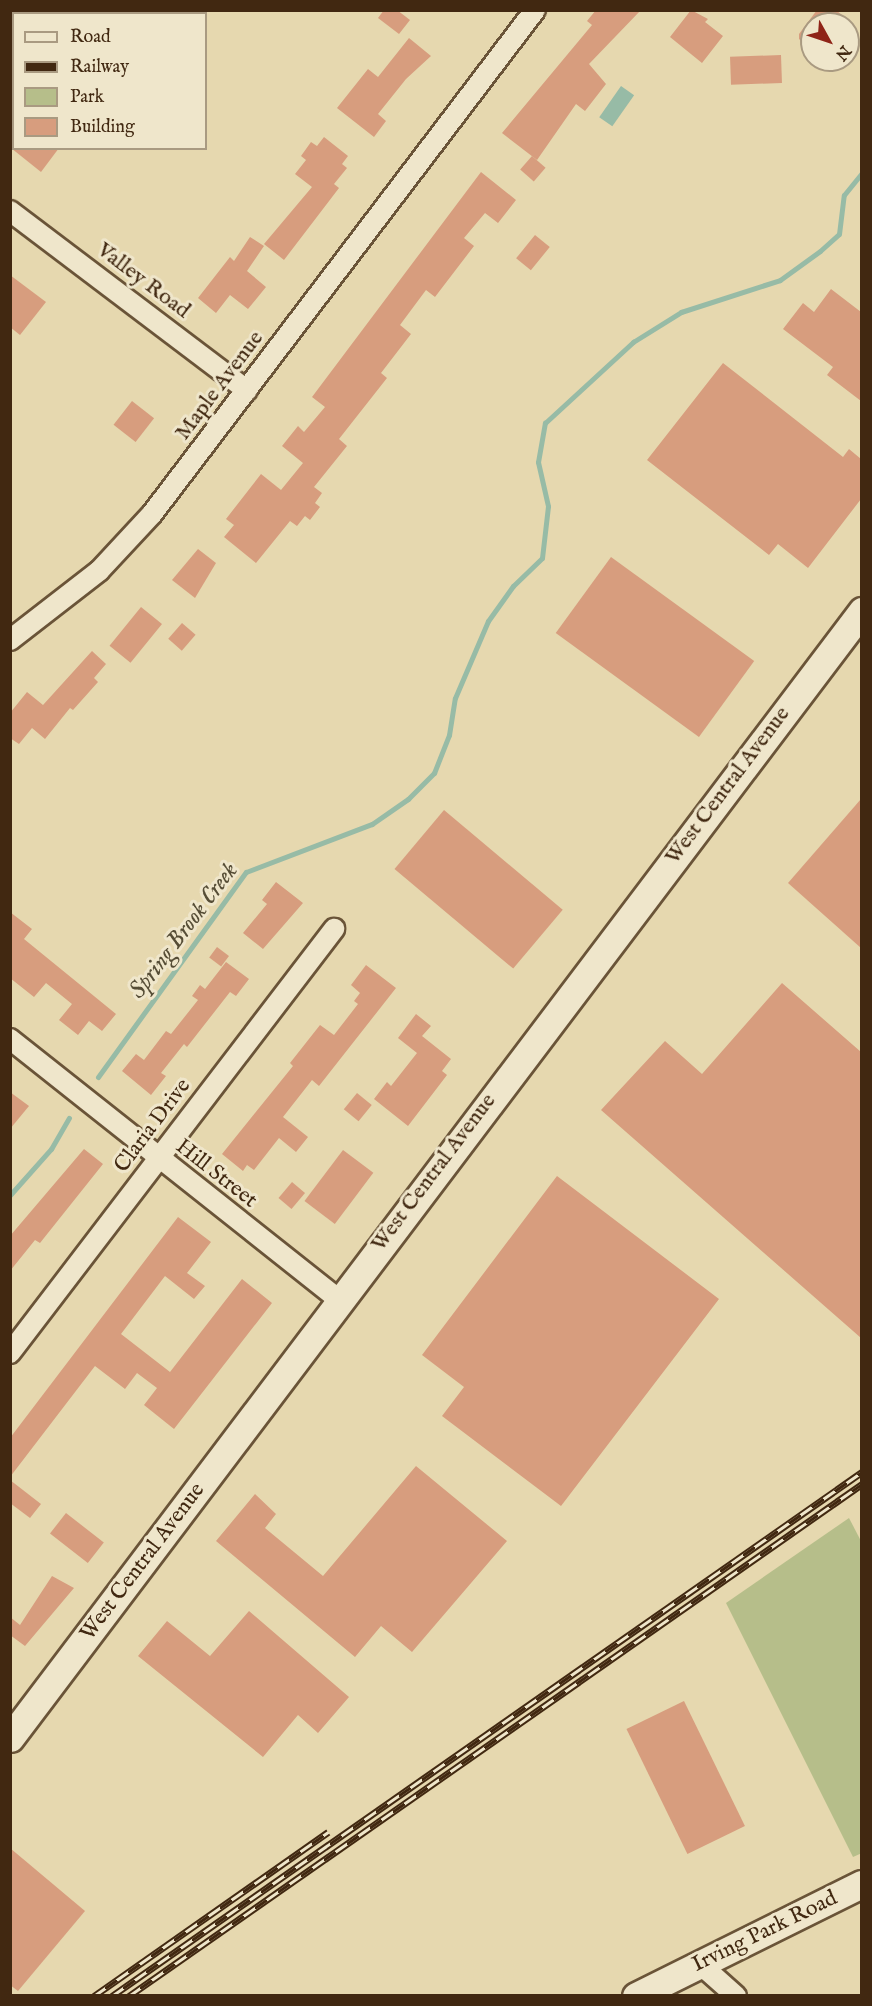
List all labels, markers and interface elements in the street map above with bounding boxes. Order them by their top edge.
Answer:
legend [12,12,207,150]
north arrow [800,12,860,72]
text: Road [70,26,111,49]
text: N [830,41,854,64]
text: Railway [70,56,129,79]
text: Park [70,86,104,109]
text: Building [70,116,135,139]
street label: Valley Road [91,237,195,325]
street label: Maple Avenue [170,326,270,446]
street label: West Central Avenue [660,702,796,870]
water label: Spring Brook Creek [124,857,244,1005]
street label: Claria Drive [109,1074,197,1178]
street label: West Central Avenue [366,1089,502,1257]
street label: Hill Street [170,1134,262,1214]
street label: West Central Avenue [75,1478,211,1646]
street label: Irving Park Road [688,1885,842,1979]

